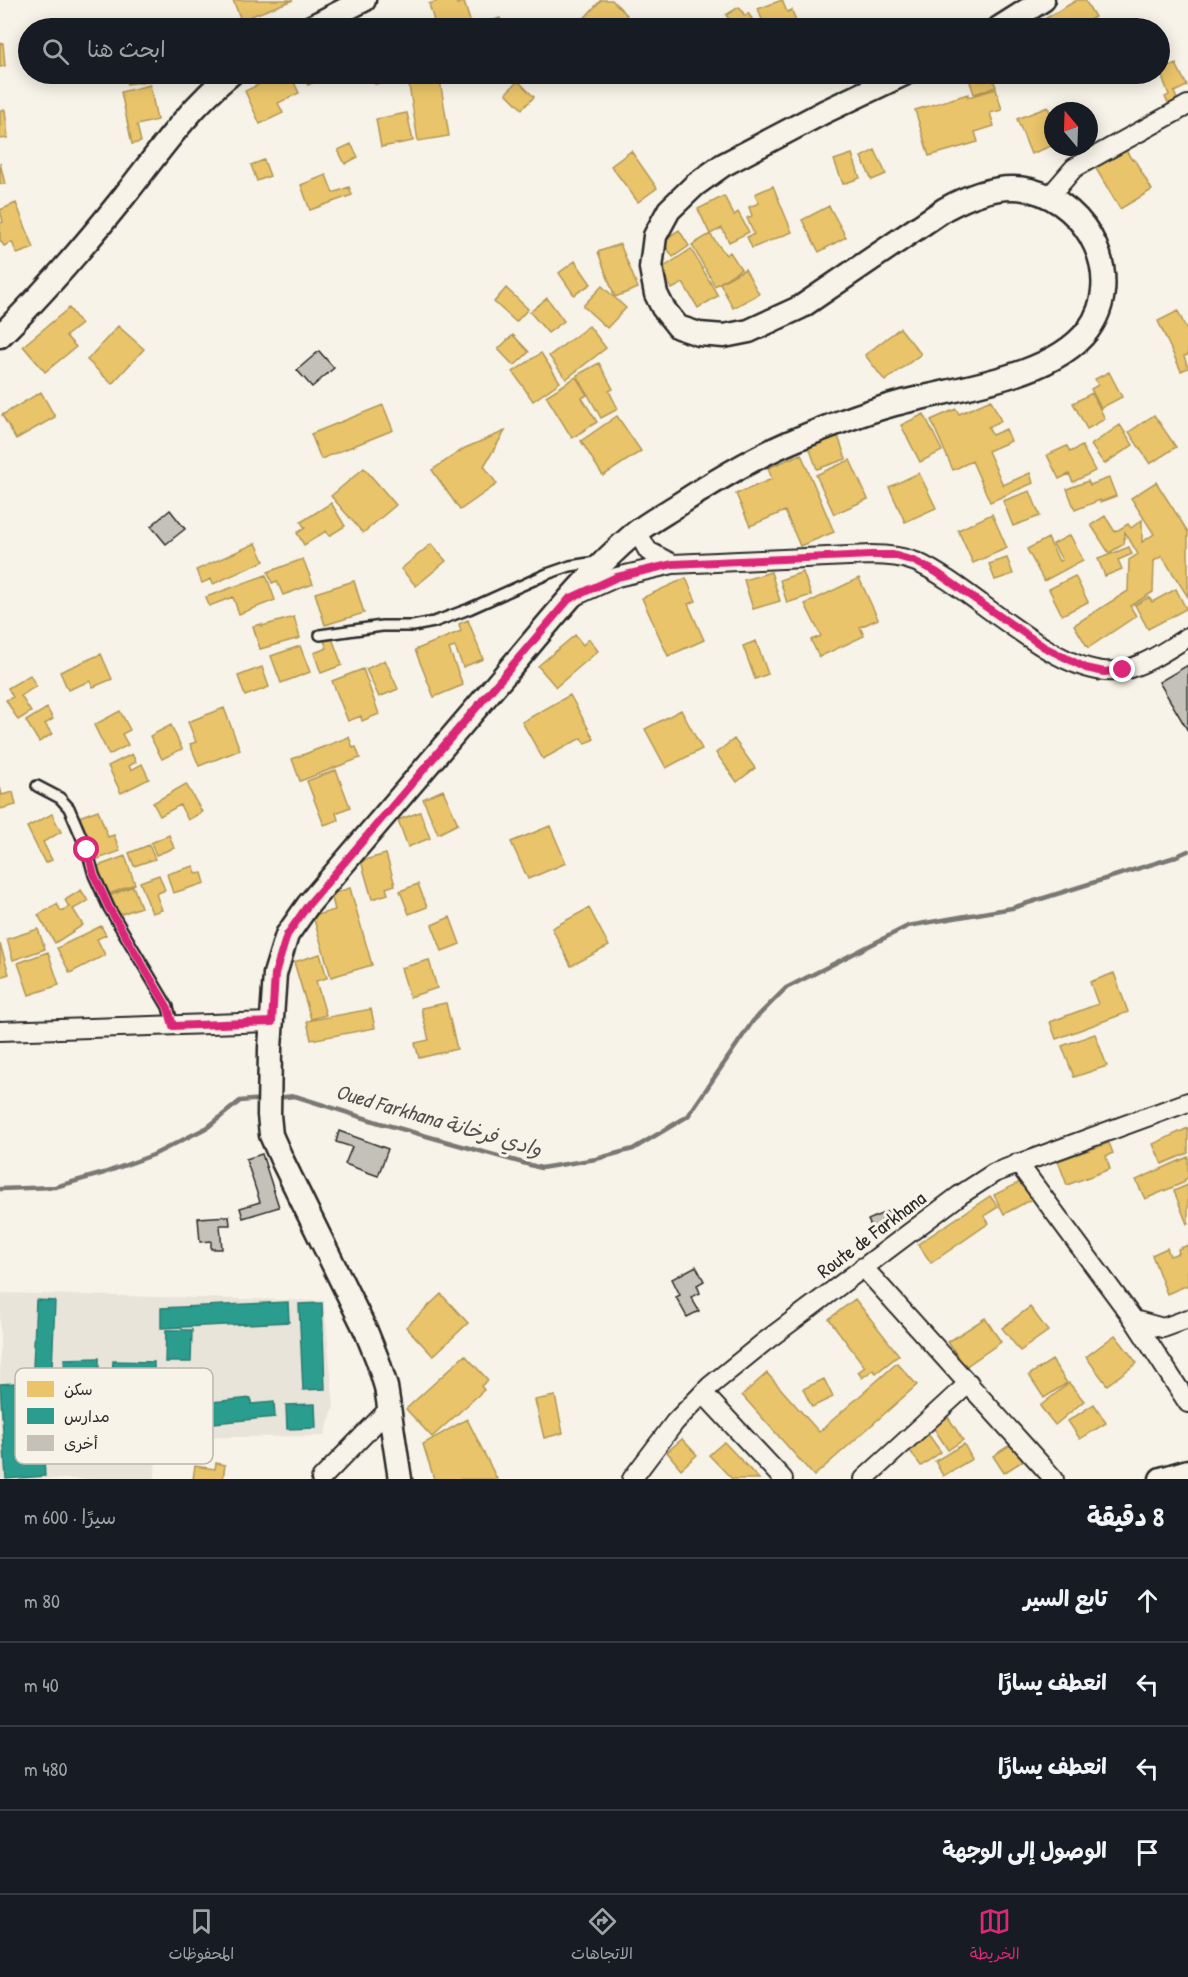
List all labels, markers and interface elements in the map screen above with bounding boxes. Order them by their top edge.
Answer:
search box [18,18,1170,84]
text: ابحث هنا [87,34,166,64]
icon: search [39,35,72,68]
north arrow [1044,102,1098,156]
route end [1109,656,1135,682]
route start [73,836,99,862]
water label: Oued Farkhana وادي فرخانة [332,1077,546,1164]
street label: Route de Farkhana [811,1184,931,1284]
legend [15,1368,213,1464]
text: سكن [64,1378,93,1400]
text: مدارس [64,1405,110,1427]
text: أخرى [64,1432,98,1454]
text: 8 دقيقة [1087,1499,1164,1534]
text: سيرًا · 600 m [24,1503,116,1530]
text: تابع السير [1024,1583,1107,1613]
icon: ahead [1131,1584,1164,1617]
text: 80 m [24,1587,60,1614]
text: انعطف يسارًا [998,1667,1107,1697]
icon: left [1131,1668,1164,1701]
text: 40 m [24,1671,59,1698]
text: انعطف يسارًا [998,1751,1107,1781]
icon: left [1131,1752,1164,1785]
text: 480 m [24,1755,67,1782]
text: الوصول إلى الوجهة [942,1835,1107,1865]
icon: arrive [1131,1836,1164,1869]
tab: المحفوظات [168,1905,234,1968]
tab: الاتجاهات [571,1905,633,1968]
tab: الخريطة [970,1905,1020,1968]

